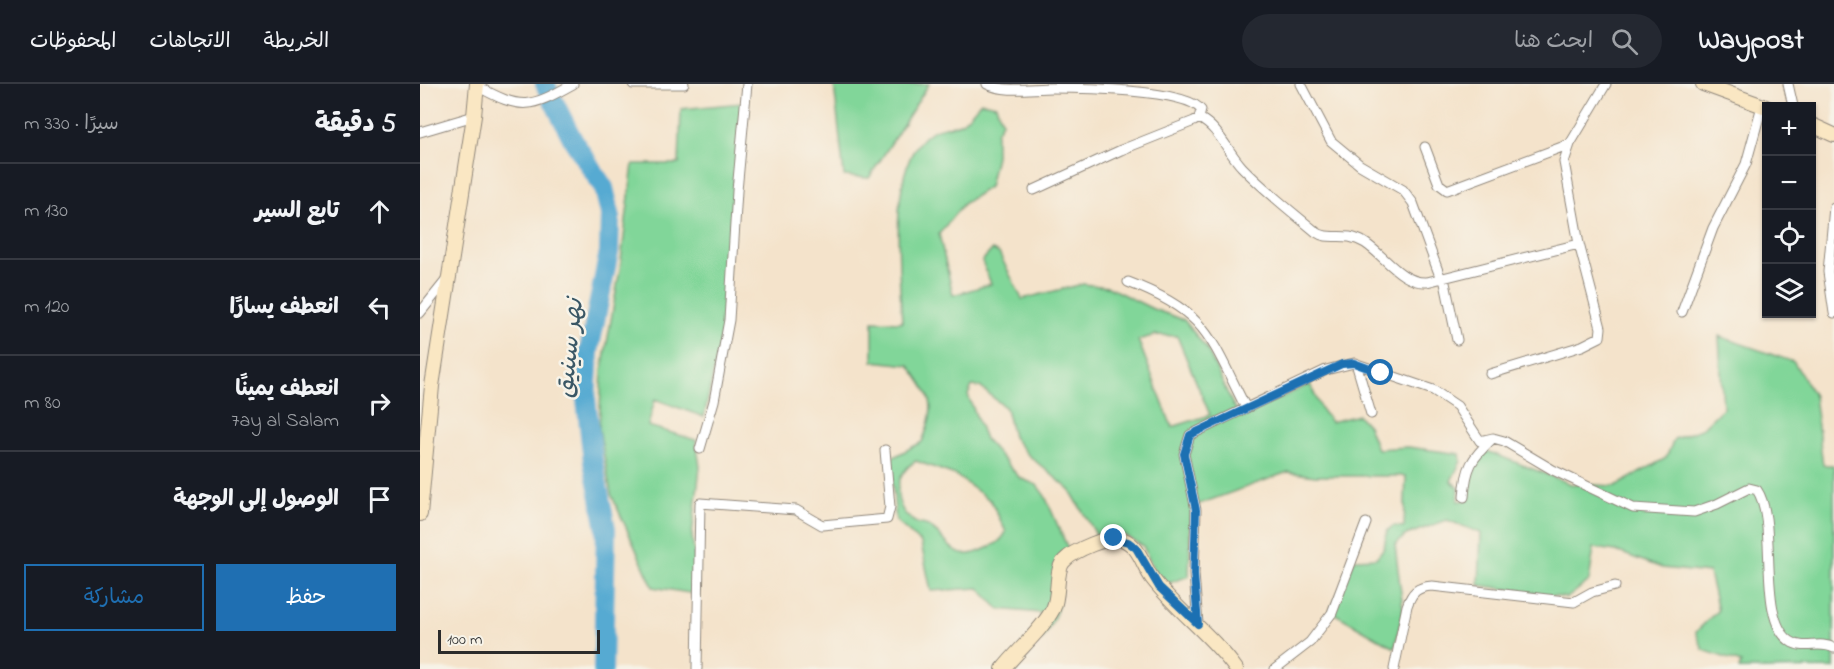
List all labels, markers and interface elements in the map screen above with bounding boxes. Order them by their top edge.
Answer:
search box [1242,14,1662,68]
text: Waypost [1698,21,1804,62]
icon: search [1608,25,1641,58]
text: ابحث هنا [1514,26,1593,58]
text: المحفوظات [30,27,116,57]
text: الاتجاهات [149,27,231,57]
text: الخريطة [264,27,329,57]
map controls [1762,102,1816,318]
button: + [1762,102,1816,156]
text: 5 دقيقة [315,106,396,144]
text: سيرًا · 330 m [24,110,119,139]
button: − [1762,156,1816,210]
icon: ahead [363,195,396,228]
text: تابع السير [255,196,339,228]
text: 130 m [24,197,68,226]
button: locate [1762,210,1816,264]
button: layers [1762,264,1816,318]
icon: left [363,291,396,324]
text: انعطف يسارًا [230,292,339,324]
text: 120 m [24,293,69,322]
water label: نهر سينيق [547,293,595,400]
route start [1367,359,1393,385]
text: انعطف يمينًا [235,374,339,406]
icon: right [363,387,396,420]
text: 80 m [24,389,61,418]
text: 7ay al Salam [231,407,339,436]
icon: arrive [363,483,396,516]
text: الوصول إلى الوجهة [173,484,339,516]
route end [1100,524,1126,550]
button: مشاركة [24,564,204,631]
button: حفظ [216,564,396,631]
scale bar [438,627,600,654]
text: 100 m [447,628,482,652]

